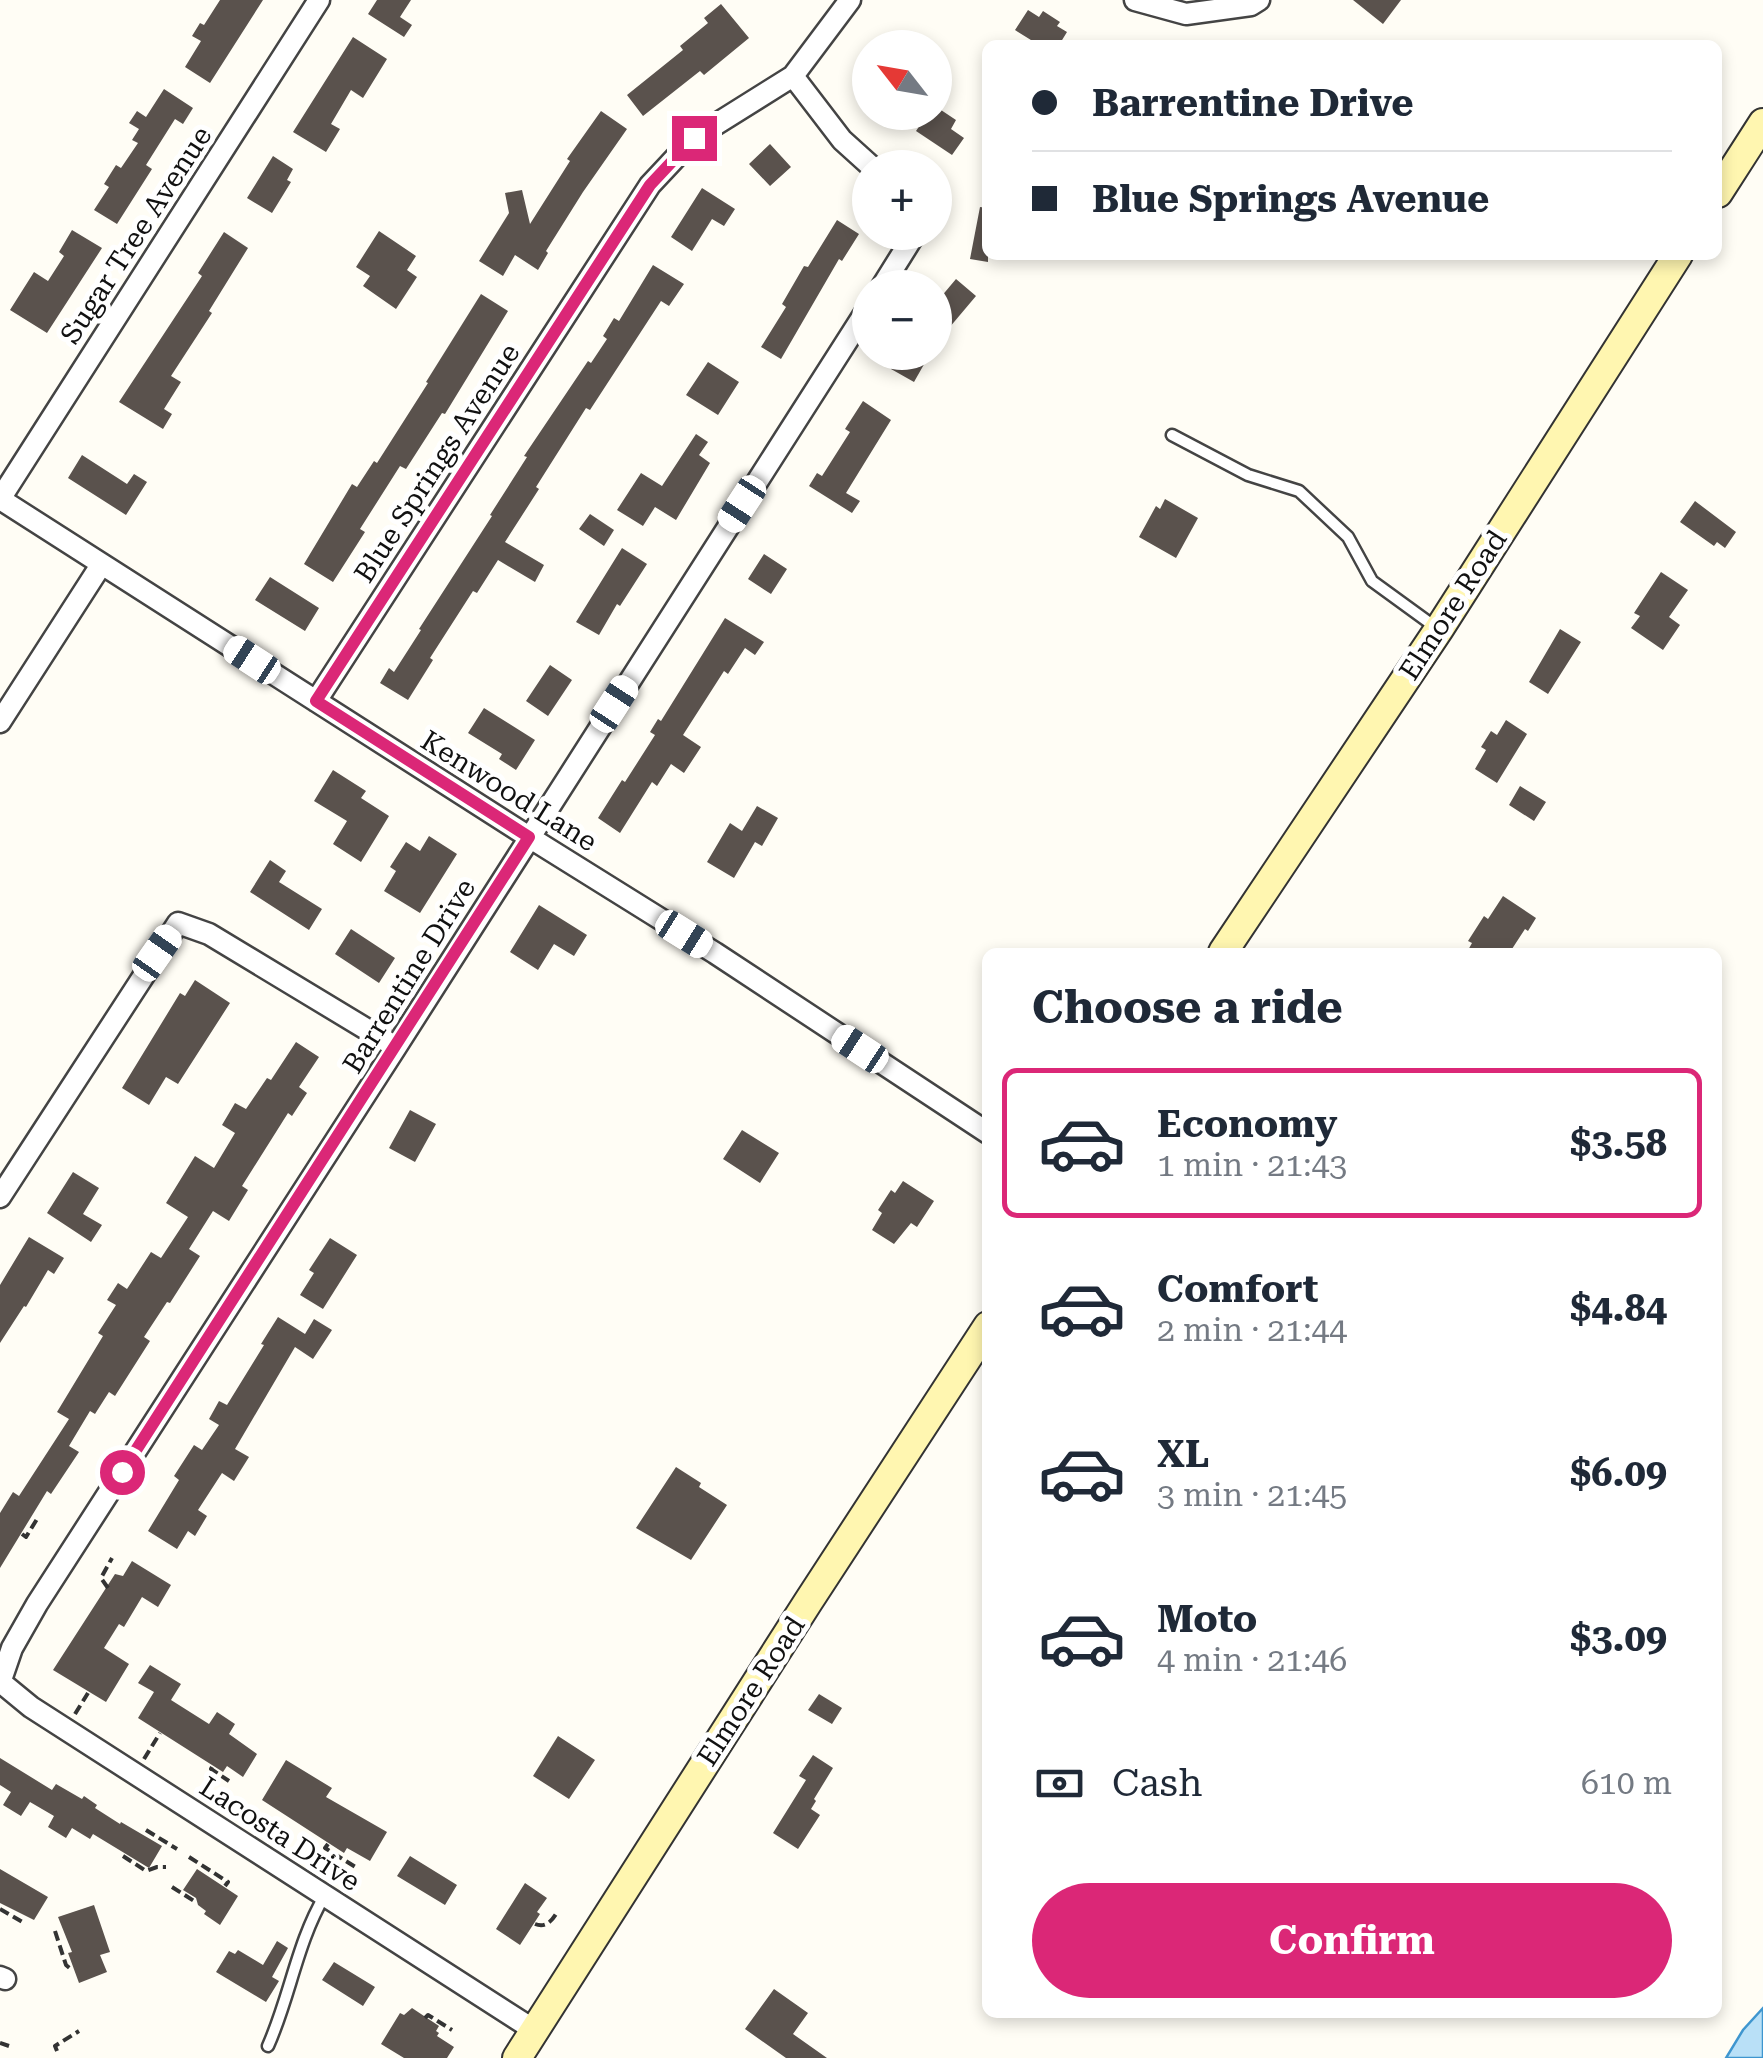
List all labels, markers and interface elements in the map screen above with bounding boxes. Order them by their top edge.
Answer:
north arrow [852,30,952,130]
map controls [852,30,952,370]
text: Barrentine Drive [1092,81,1414,125]
route end [672,116,717,161]
street label: Sugar Tree Avenue [53,120,219,350]
button: + [852,150,952,250]
text: Blue Springs Avenue [1092,177,1489,221]
button: − [852,270,952,370]
street label: Blue Springs Avenue [347,337,527,589]
car [713,471,771,537]
street label: Elmore Road [1392,524,1514,686]
car [219,631,285,689]
car [585,671,643,737]
street label: Kenwood Lane [415,724,603,858]
street label: Barrentine Drive [336,873,482,1079]
car [651,905,717,963]
car [128,920,186,986]
text: Choose a ride [1032,981,1343,1034]
car [827,1020,893,1078]
icon: car [1037,1098,1127,1188]
text: Economy [1157,1102,1337,1146]
text: $3.58 [1570,1121,1667,1165]
text: 1 min · 21:43 [1157,1146,1347,1184]
icon: car [1037,1263,1127,1353]
text: Comfort [1157,1267,1318,1311]
text: $4.84 [1570,1286,1667,1330]
text: 2 min · 21:44 [1157,1311,1347,1349]
icon: car [1037,1428,1127,1518]
text: XL [1157,1432,1209,1476]
route start [100,1450,145,1495]
text: $6.09 [1570,1451,1667,1495]
text: 3 min · 21:45 [1157,1476,1347,1514]
icon: car [1037,1593,1127,1683]
text: Moto [1157,1597,1257,1641]
street label: Elmore Road [690,1610,812,1772]
text: $3.09 [1570,1616,1667,1660]
text: 4 min · 21:46 [1157,1641,1347,1679]
icon: cash [1032,1756,1087,1811]
text: Cash [1112,1761,1202,1805]
text: 610 m [1581,1764,1672,1802]
street label: Lacosta Drive [194,1770,366,1898]
button: Confirm [1032,1883,1672,1998]

